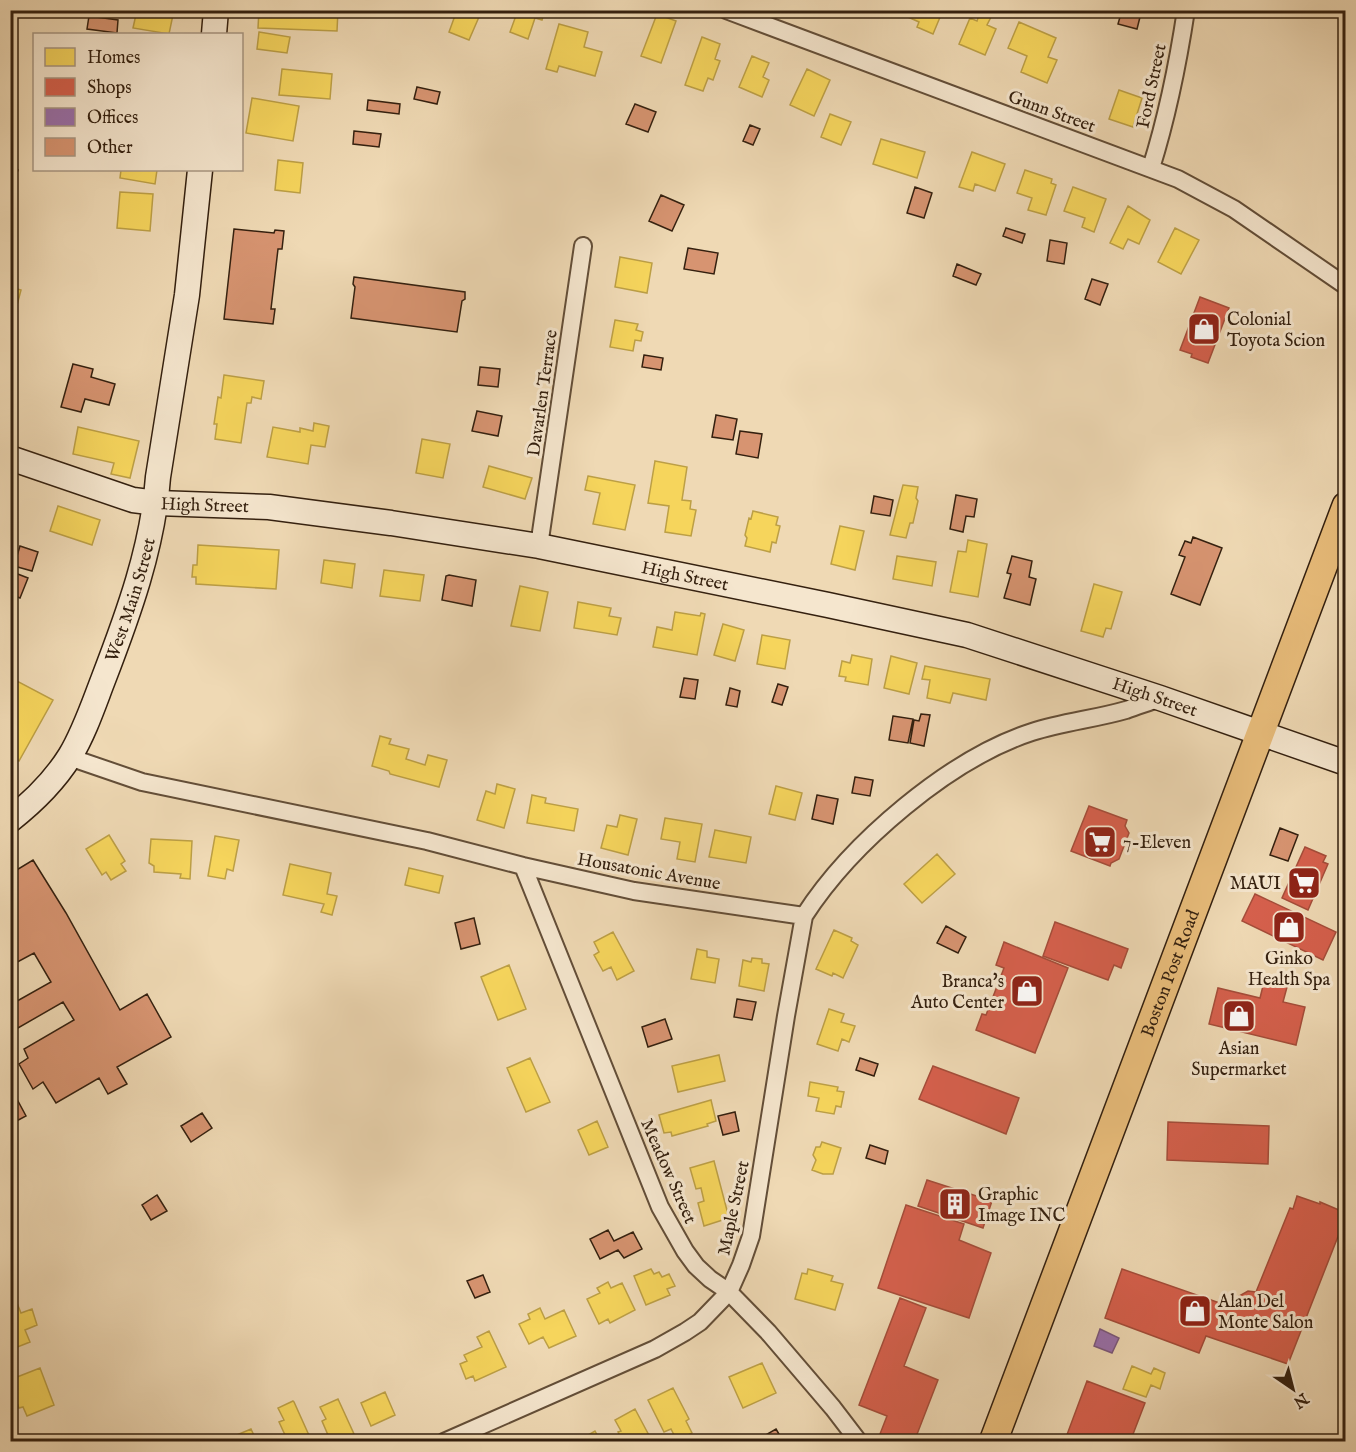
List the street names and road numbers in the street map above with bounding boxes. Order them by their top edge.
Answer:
street label: Ford Street [1132,42,1173,131]
street label: Gunn Street [1005,86,1098,139]
street label: Davarlen Terrace [523,328,564,458]
street label: High Street [160,493,249,519]
street label: West Main Street [101,536,162,665]
street label: High Street [639,557,730,597]
street label: High Street [1109,673,1200,723]
street label: Housatonic Avenue [575,849,722,896]
street label: Boston Post Road [1137,907,1206,1041]
street label: Meadow Street [634,1116,701,1228]
street label: Maple Street [713,1159,756,1258]

